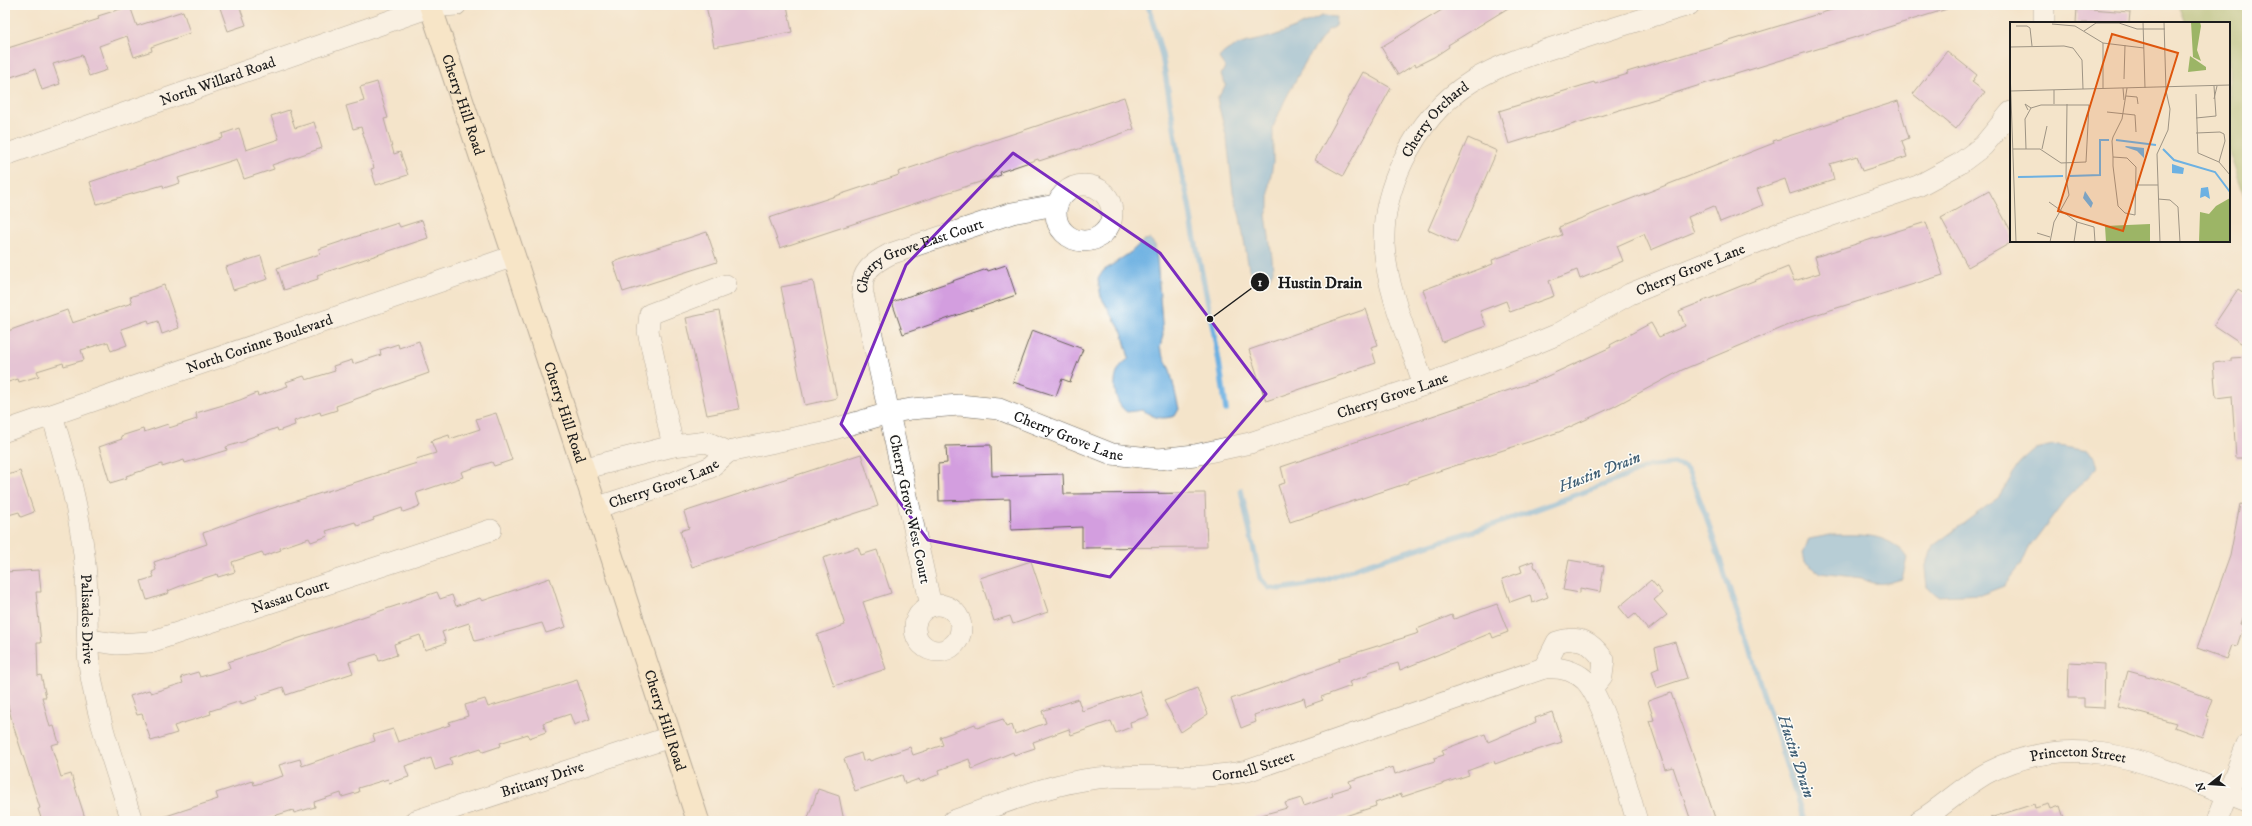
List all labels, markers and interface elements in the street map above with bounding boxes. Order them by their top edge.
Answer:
inset map [2010,22,2230,242]
street label: North Willard Road [157,52,278,110]
street label: Cherry Hill Road [437,52,489,158]
street label: Cherry Orchard [1397,77,1473,161]
street label: Cherry Grove East Court [853,214,986,294]
street label: Cherry Grove Lane [1633,239,1748,301]
callout: Hustin Drain [1250,268,1370,296]
text: Hustin Drain [1278,273,1363,293]
text: 1 [1258,275,1263,290]
street label: North Corinne Boulevard [184,310,336,378]
street label: Cherry Hill Road [539,359,590,466]
street label: Cherry Grove Lane [1335,368,1451,423]
street label: Cherry Grove Lane [1011,407,1124,465]
street label: Cherry Grove West Court [884,433,935,586]
water label: Hustin Drain [1554,447,1643,497]
street label: Cherry Grove Lane [606,455,724,513]
street label: Palisades Drive [76,573,98,665]
street label: Nassau Court [249,575,332,618]
street label: Cherry Hill Road [639,667,690,774]
water label: Hustin Drain [1773,711,1819,801]
street label: Princeton Street [2028,742,2129,768]
street label: Cornell Street [1211,746,1297,785]
street label: Brittany Drive [498,757,586,802]
north arrow [2190,764,2230,804]
text: N [2193,780,2209,793]

